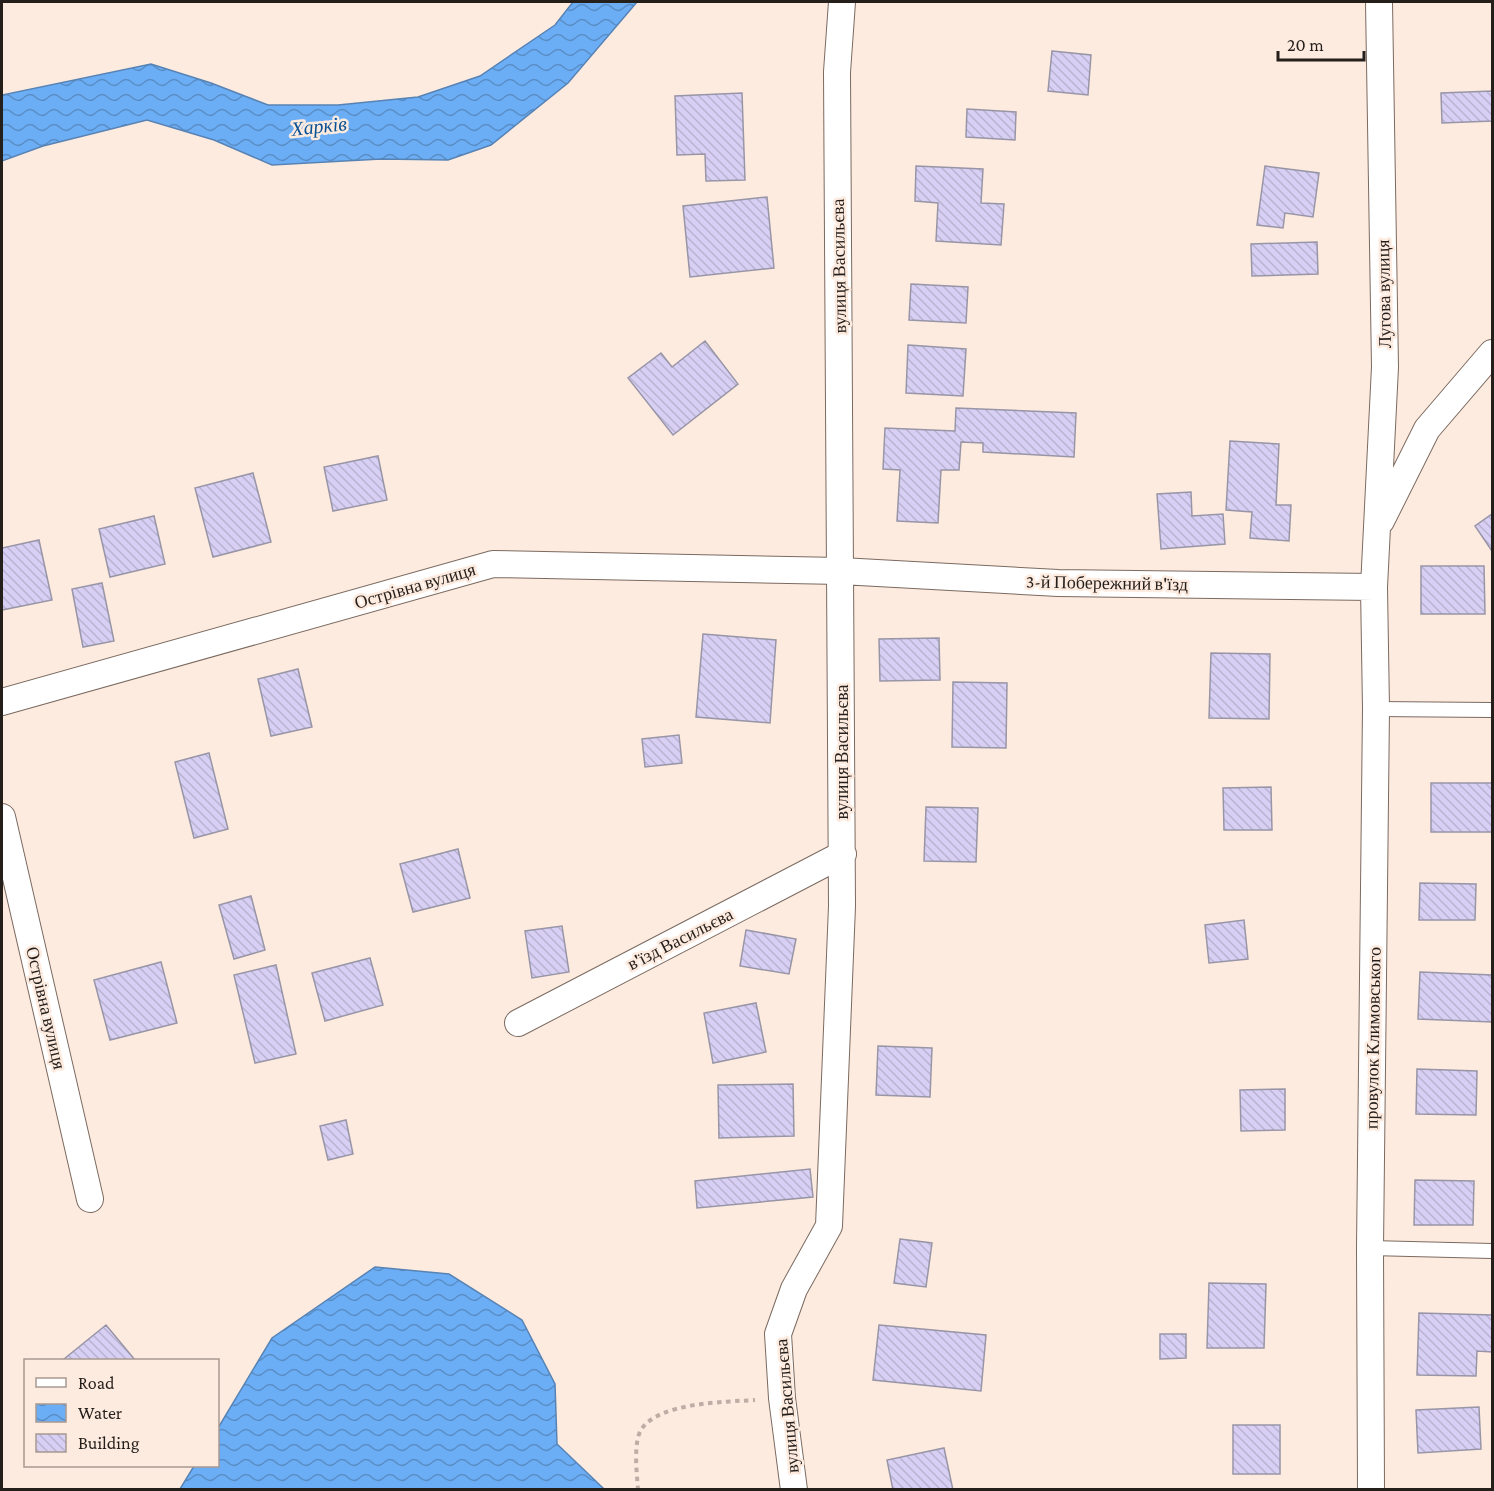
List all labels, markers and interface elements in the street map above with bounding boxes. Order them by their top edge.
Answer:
scale bar [1278,24,1364,62]
text: 20 m [1287,35,1324,55]
water label: Харків [289,112,348,141]
street label: вулиця Васильєва [828,198,850,334]
street label: Лугова вулиця [1373,239,1395,349]
street label: Острівна вулиця [352,559,478,613]
street label: 3-й Побережний в'їзд [1026,572,1188,594]
street label: вулиця Васильєва [832,685,852,819]
street label: в'їзд Васильєва [624,904,736,974]
street label: Острівна вулиця [22,945,70,1071]
street label: провулок Климовського [1361,947,1385,1129]
street label: вулиця Васильєва [771,1338,803,1474]
legend [24,1359,219,1467]
text: Road [78,1373,115,1393]
text: Water [78,1403,123,1423]
text: Building [78,1433,140,1453]

